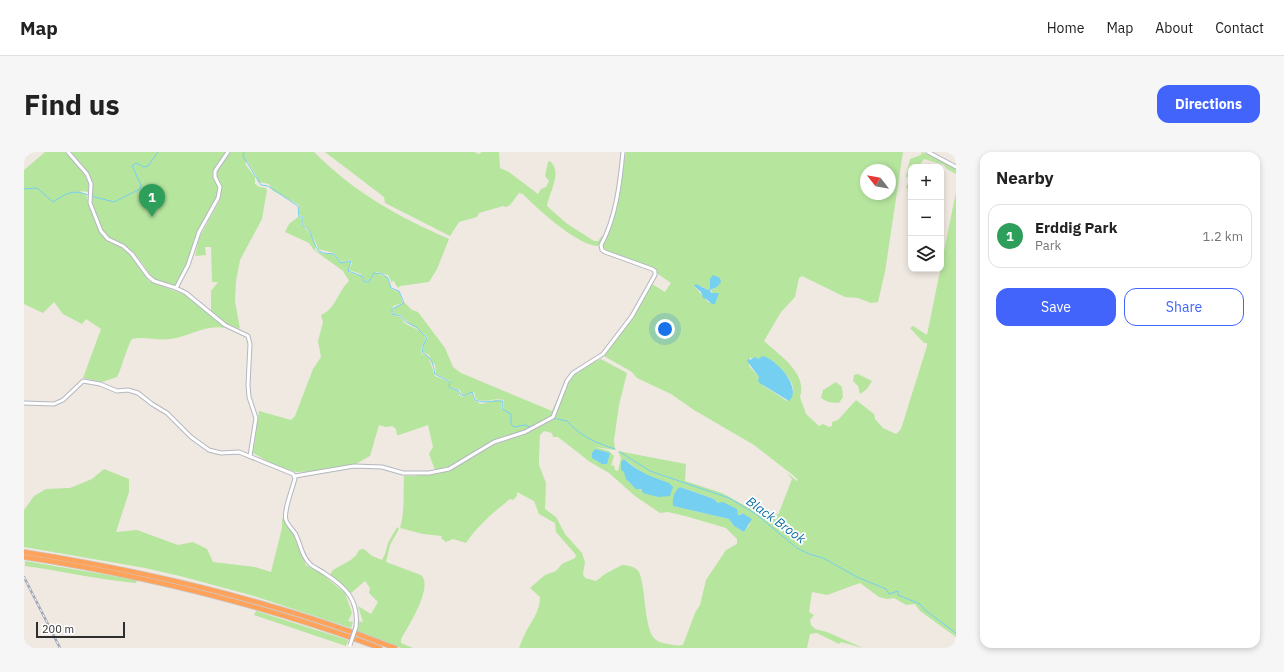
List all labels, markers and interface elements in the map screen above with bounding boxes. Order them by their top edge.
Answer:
text: Map [20,16,58,40]
text: Home [1047,19,1084,37]
text: Map [1106,19,1133,37]
text: About [1155,19,1193,37]
text: Contact [1215,19,1264,37]
button: Directions [1157,85,1260,123]
text: Find us [24,86,120,123]
north arrow [860,164,896,200]
map controls [908,164,944,272]
button: + [908,164,944,200]
text: Nearby [996,167,1054,189]
pin: 1 [139,184,165,217]
button: − [908,200,944,236]
text: Erddig Park [1035,218,1117,237]
text: 1 [1006,228,1014,245]
text: 1.2 km [1203,228,1243,245]
button: layers [908,236,944,272]
text: Park [1035,237,1061,254]
button: Save [996,288,1116,326]
button: Share [1124,288,1244,326]
your location [655,319,675,339]
water label: Black Brook [743,493,809,547]
scale bar [36,620,125,639]
text: 200 m [42,622,74,636]

